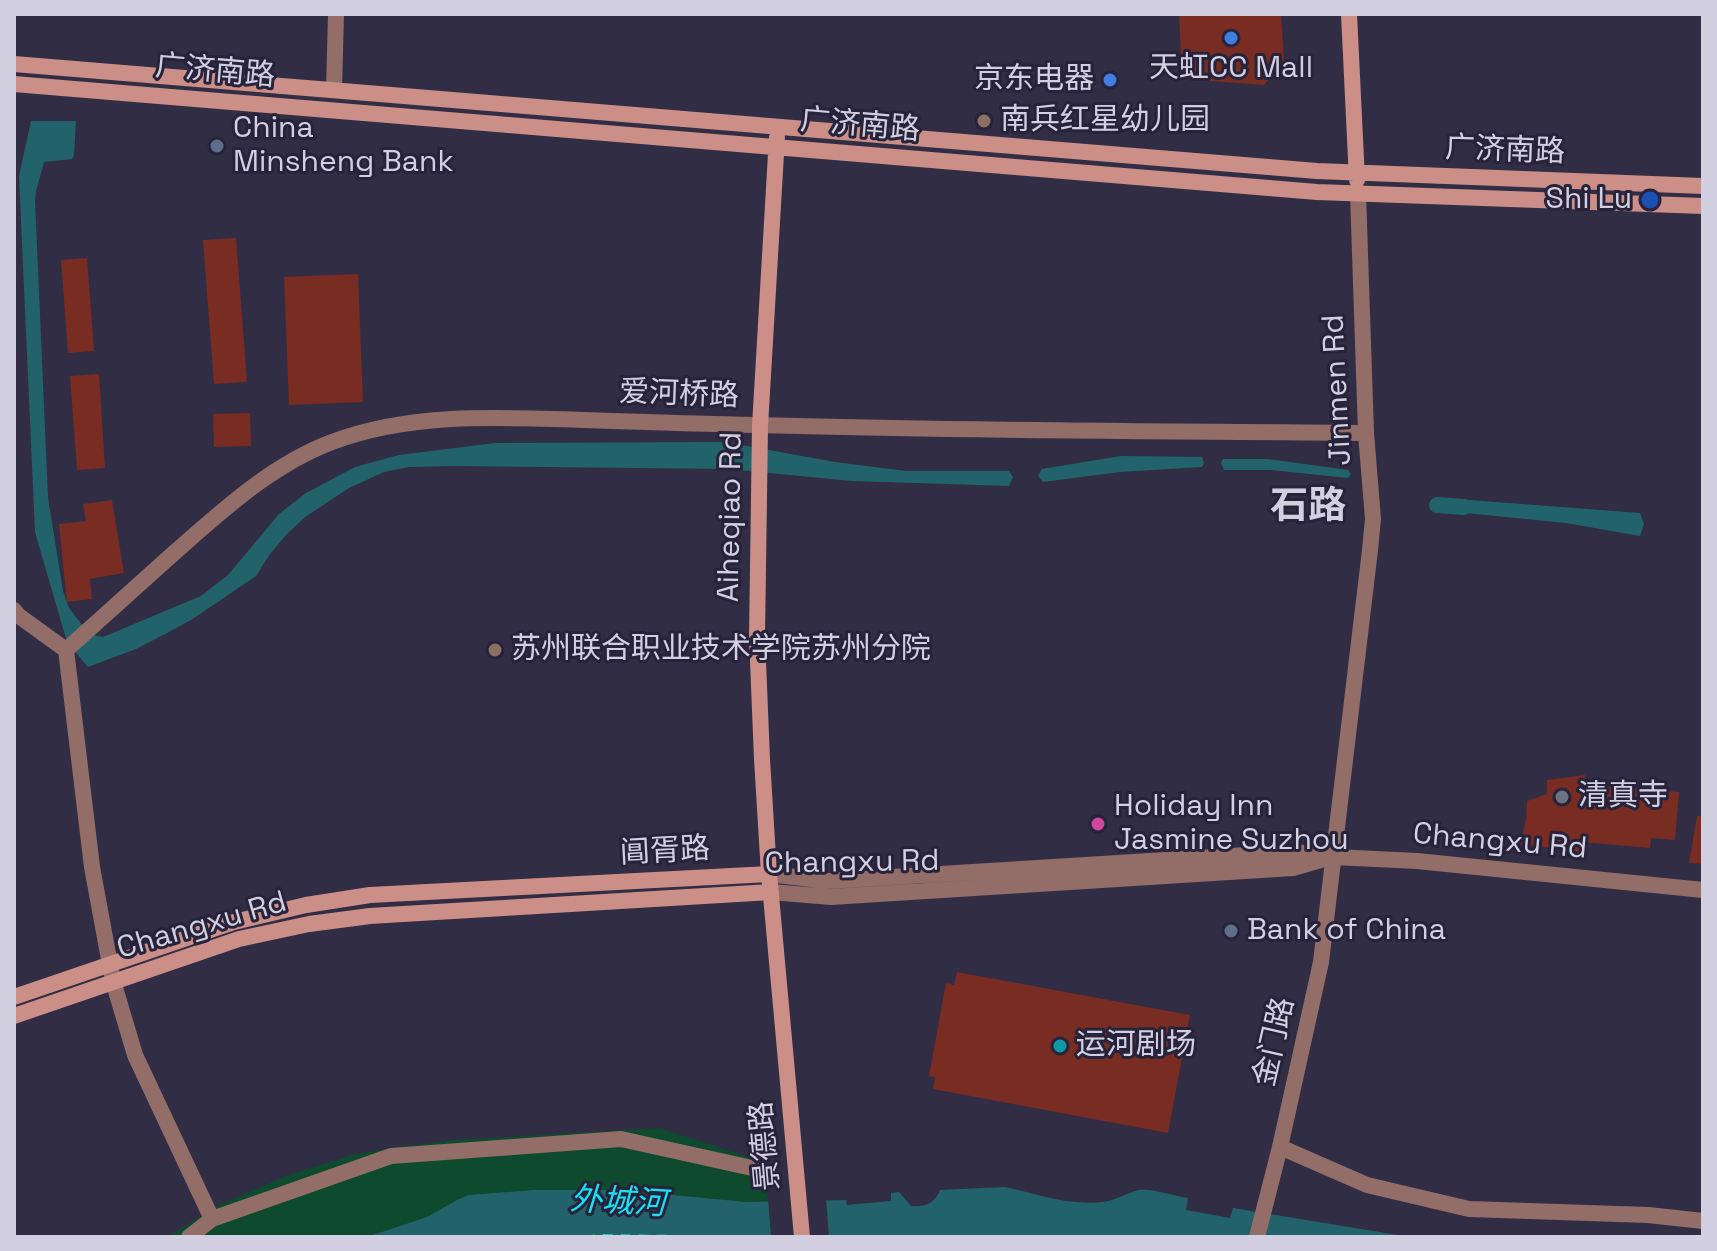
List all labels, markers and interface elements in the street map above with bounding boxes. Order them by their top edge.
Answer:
marker: 天虹CC Mall [1222,29,1240,47]
street label: 广济南路 [154,49,276,95]
place label: 天虹CC Mall [1149,51,1313,87]
place label: 京东电器 [974,62,1094,98]
marker: 京东电器 [1101,71,1119,89]
street label: 广济南路 [799,103,921,149]
place label: 南兵红星幼儿园 [1000,103,1210,139]
place label: China Minsheng Bank [233,111,454,182]
marker: 南兵红星幼儿园 [975,112,993,130]
street label: 广济南路 [1444,131,1566,171]
marker: China Minsheng Bank [208,137,226,155]
place label: Shi Lu [1546,182,1632,218]
marker: Shi Lu [1639,189,1661,211]
street label: Jinmen Rd [1316,313,1360,467]
street label: 爱河桥路 [618,375,740,415]
street label: Aiheqiao Rd [712,431,750,603]
district label: 石路 [1270,485,1346,531]
place label: 苏州联合职业技术学院苏州分院 [511,632,931,668]
marker: 苏州联合职业技术学院苏州分院 [486,641,504,659]
place label: 清真寺 [1578,779,1668,815]
marker: 清真寺 [1553,788,1571,806]
place label: Holiday Inn Jasmine Suzhou [1114,789,1349,860]
marker: Holiday Inn Jasmine Suzhou [1089,815,1107,833]
street label: Changxu Rd [1411,816,1589,868]
street label: 阊胥路 [619,832,711,872]
street label: Changxu Rd [764,843,940,883]
street label: Changxu Rd [113,885,291,967]
place label: Bank of China [1247,913,1446,949]
marker: Bank of China [1222,922,1240,940]
street label: 金门路 [1247,994,1303,1090]
place label: 运河剧场 [1076,1028,1196,1064]
marker: 运河剧场 [1051,1037,1069,1055]
street label: 景德路 [744,1100,788,1192]
water label: 外城河 [569,1181,667,1225]

